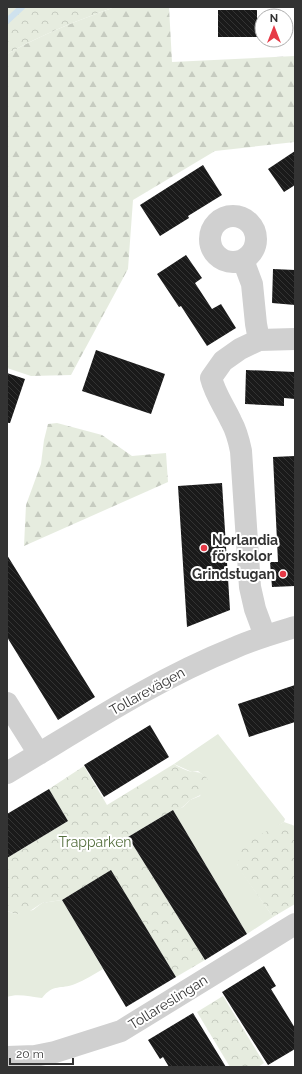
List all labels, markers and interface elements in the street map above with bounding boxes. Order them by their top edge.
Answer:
north arrow [254,8,294,48]
text: N [270,12,278,25]
place label: Norlandia förskolor [212,532,278,564]
marker: Norlandia förskolor [199,543,209,553]
place label: Grindstugan [192,566,275,582]
marker: Grindstugan [278,569,288,579]
street label: Tollarevägen [107,664,187,718]
park label: Trapparken [58,834,132,850]
street label: Tollareslingan [126,971,210,1033]
scale bar [10,1040,73,1066]
text: 20 m [16,1047,44,1061]

